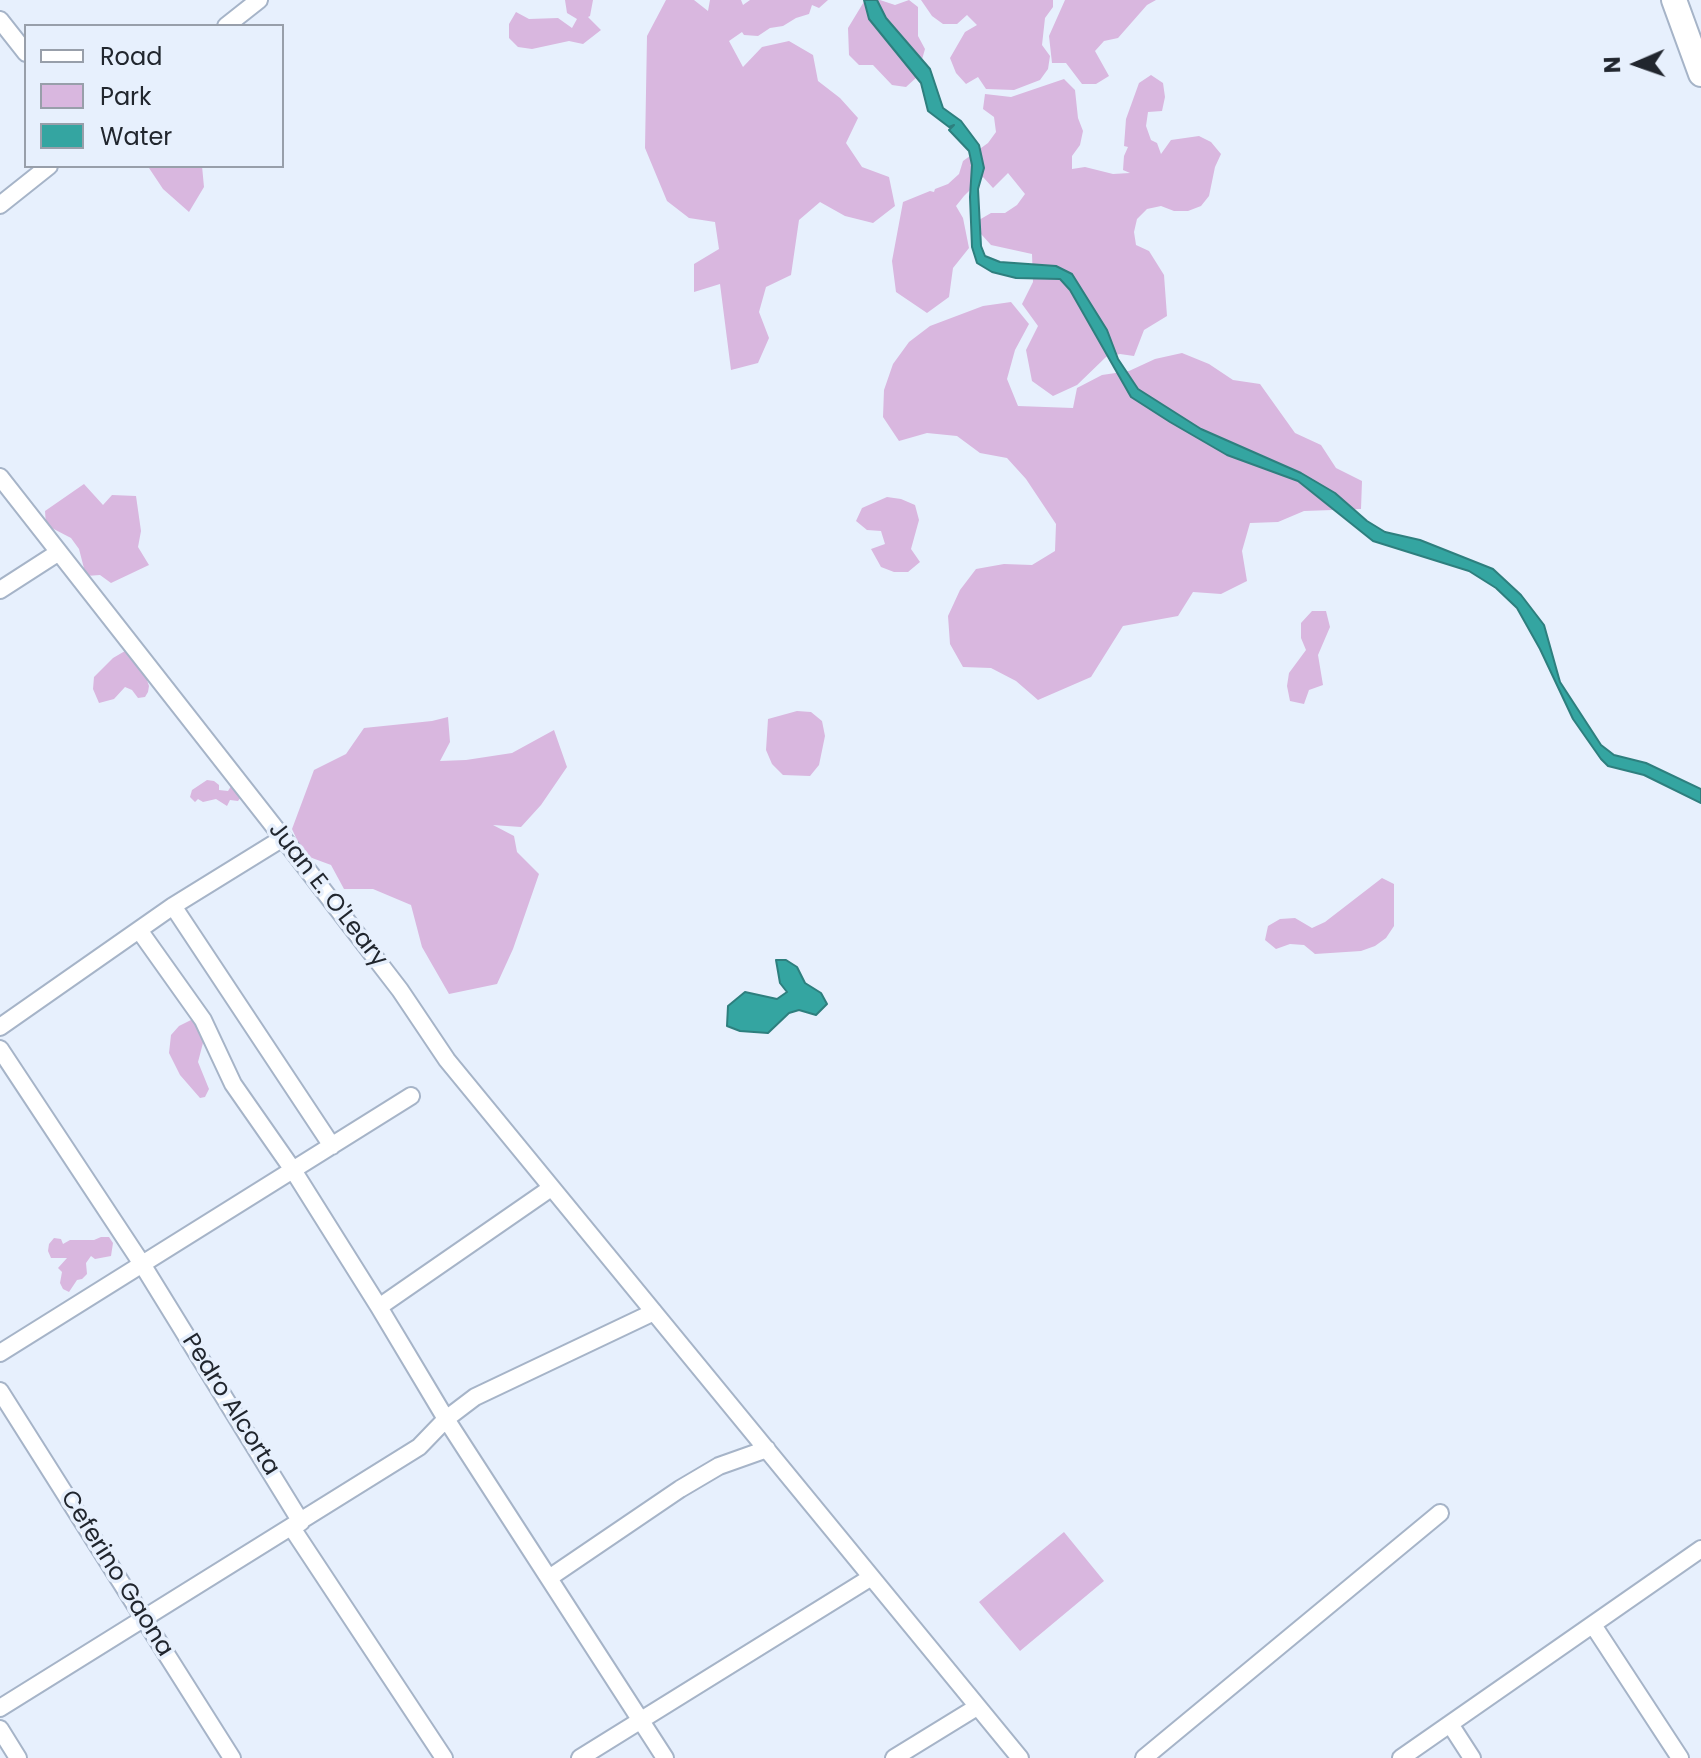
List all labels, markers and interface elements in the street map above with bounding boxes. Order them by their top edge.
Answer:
legend [24,24,284,168]
north arrow [1597,24,1677,104]
text: Road [100,40,162,73]
text: N [1597,56,1628,74]
text: Park [100,80,151,113]
text: Water [100,120,172,153]
street label: Juan E. O'Leary [261,817,393,973]
street label: Pedro Alcorta [175,1329,285,1481]
street label: Ceferino Gaona [53,1486,179,1662]

